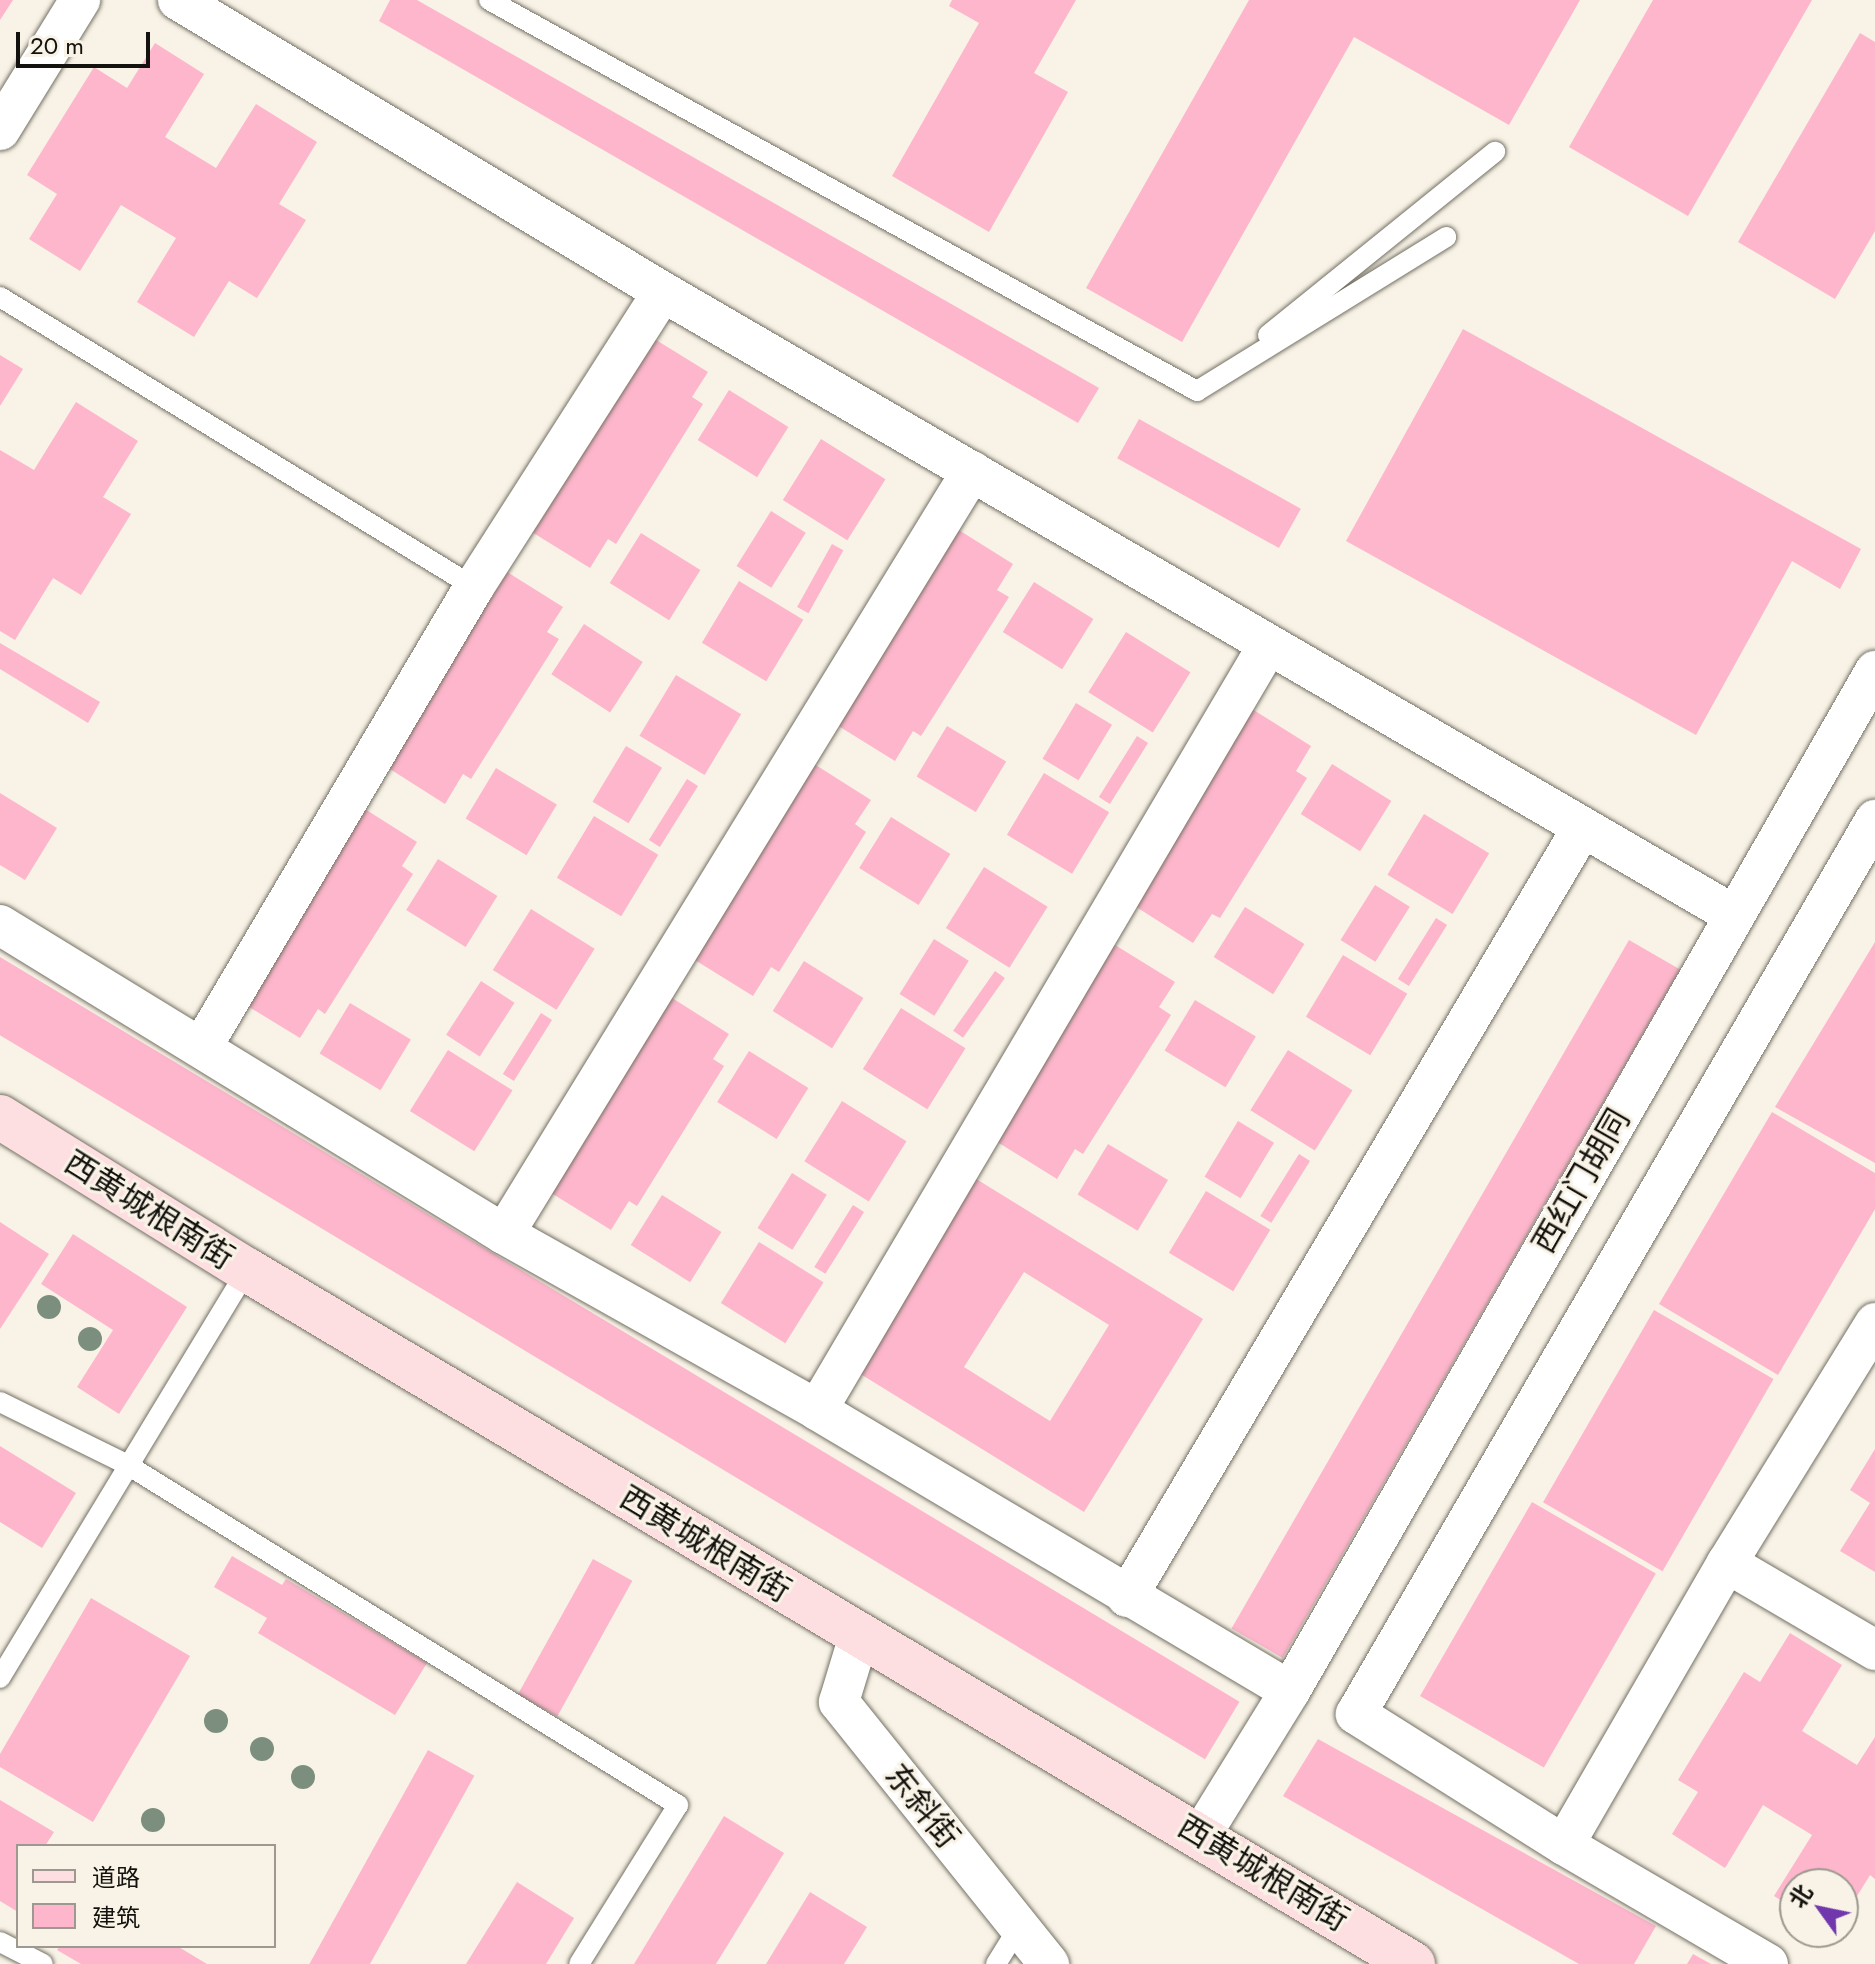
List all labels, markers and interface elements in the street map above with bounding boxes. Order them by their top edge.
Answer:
scale bar [20,16,154,66]
text: 20 m [30,28,84,63]
street label: 西红门胡同 [1524,1102,1638,1260]
street label: 西黄城根南街 [57,1143,241,1277]
street label: 西黄城根南街 [613,1478,797,1610]
street label: 东斜街 [877,1757,967,1855]
street label: 西黄城根南街 [1171,1807,1355,1939]
legend [16,1844,276,1948]
text: 道路 [92,1860,140,1895]
north arrow [1779,1868,1859,1948]
text: 北 [1781,1878,1820,1914]
text: 建筑 [92,1900,140,1935]

